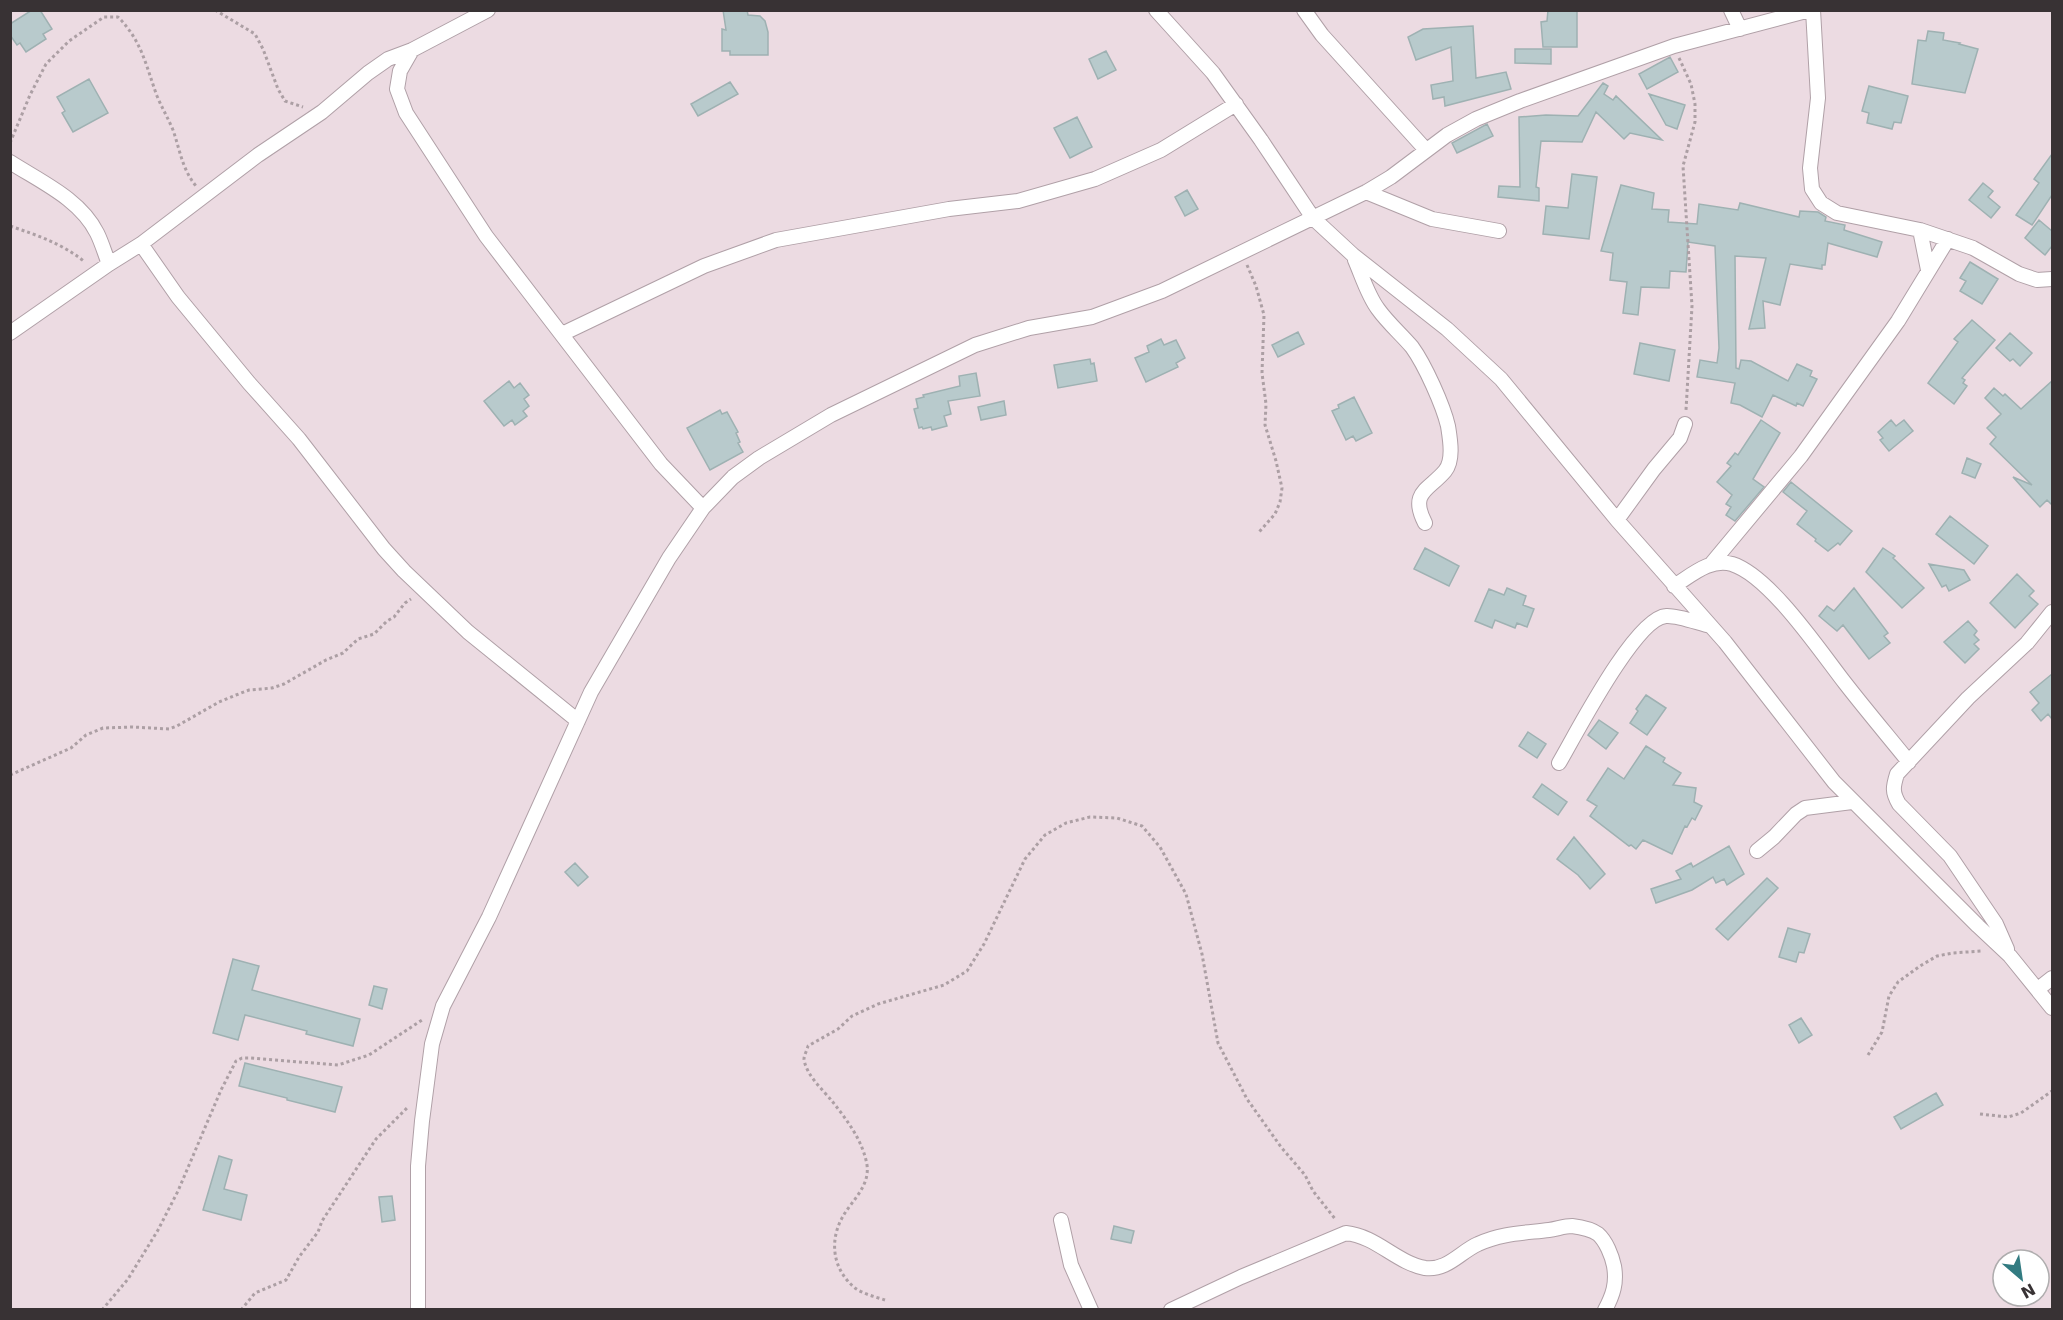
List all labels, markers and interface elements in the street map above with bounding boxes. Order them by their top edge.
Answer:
north arrow [1991,1248,2051,1308]
text: N [2018,1279,2038,1302]

